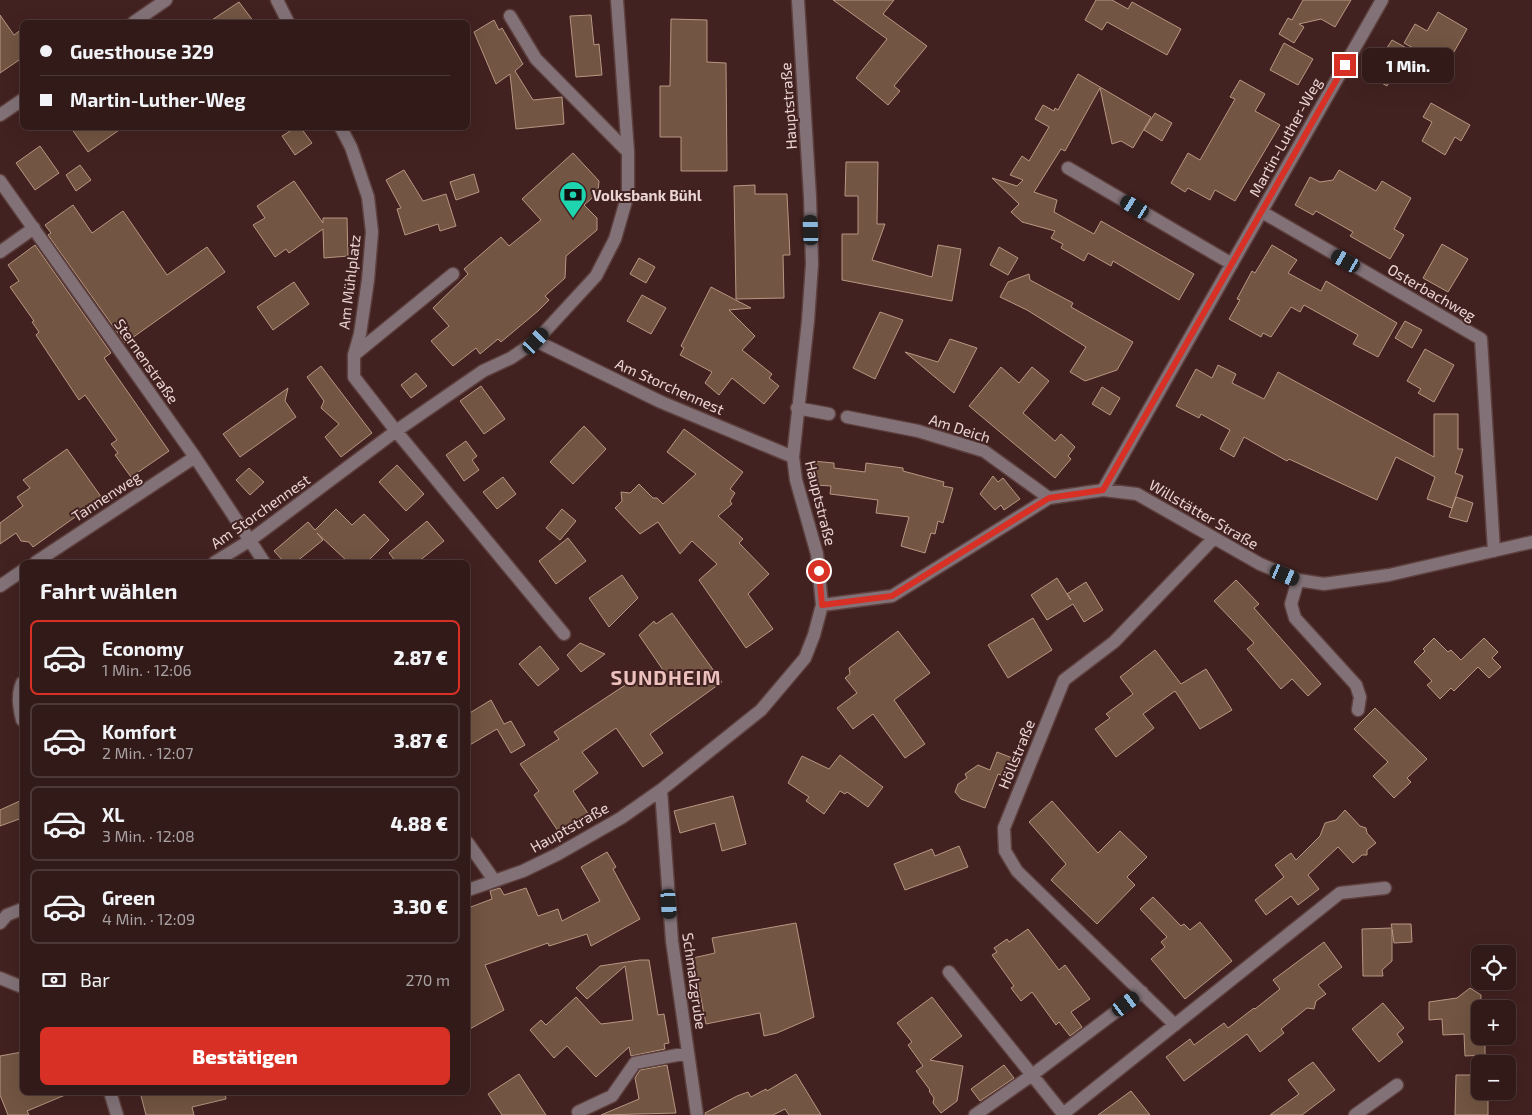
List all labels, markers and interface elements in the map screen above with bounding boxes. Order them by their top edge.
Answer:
text: Guesthouse 329 [70,40,214,63]
callout: 1 Min. [1362,48,1455,82]
route end [1334,54,1356,76]
text: 1 Min. [1386,56,1430,75]
street label: Hauptstraße [776,62,800,150]
street label: Martin-Luther-Weg [1245,74,1325,200]
text: Martin-Luther-Weg [70,88,245,111]
bank icon: Volksbank Bühl [558,180,588,219]
place label: Volksbank Bühl [592,186,702,204]
car [1118,193,1151,221]
car [802,215,819,245]
street label: Am Mühlplatz [334,234,364,330]
car [1329,247,1362,275]
street label: Osterbachweg [1385,259,1480,325]
street label: Sternenstraße [111,315,183,407]
car [520,325,551,357]
street label: Am Storchennest [613,354,727,418]
street label: Am Deich [927,410,993,446]
street label: Hauptstraße [802,459,840,547]
street label: Tannenweg [68,467,144,525]
street label: Am Storchennest [207,470,313,552]
street label: Willstätter Straße [1146,475,1262,553]
route start [808,560,830,582]
car [1268,562,1301,588]
text: Fahrt wählen [40,577,178,603]
icon: car [42,635,87,680]
text: Economy [102,637,184,660]
text: 2.87 € [394,646,448,669]
text: 1 Min. · 12:06 [102,660,192,679]
district label: SUNDHEIM [610,665,722,689]
street label: Höllstraße [994,717,1038,791]
icon: car [42,718,87,763]
text: Komfort [102,720,176,743]
text: 3.87 € [394,729,448,752]
text: 2 Min. · 12:07 [102,743,193,762]
street label: Hauptstraße [527,798,611,856]
icon: car [42,801,87,846]
text: XL [102,803,124,826]
text: 4.88 € [391,812,448,835]
text: 3 Min. · 12:08 [102,826,195,845]
icon: car [42,884,87,929]
text: Green [102,886,155,909]
car [660,889,677,919]
text: 3.30 € [393,895,448,918]
text: 4 Min. · 12:09 [102,909,195,928]
street label: Schmalzgrube [679,931,711,1031]
map controls [1471,945,1516,1100]
button: locate [1471,945,1516,990]
icon: cash [40,966,68,994]
text: Bar [80,968,110,991]
text: 270 m [406,970,450,989]
car [1109,989,1142,1019]
button: + [1471,1000,1516,1045]
button: Bestätigen [40,1027,450,1085]
button: − [1471,1055,1516,1100]

